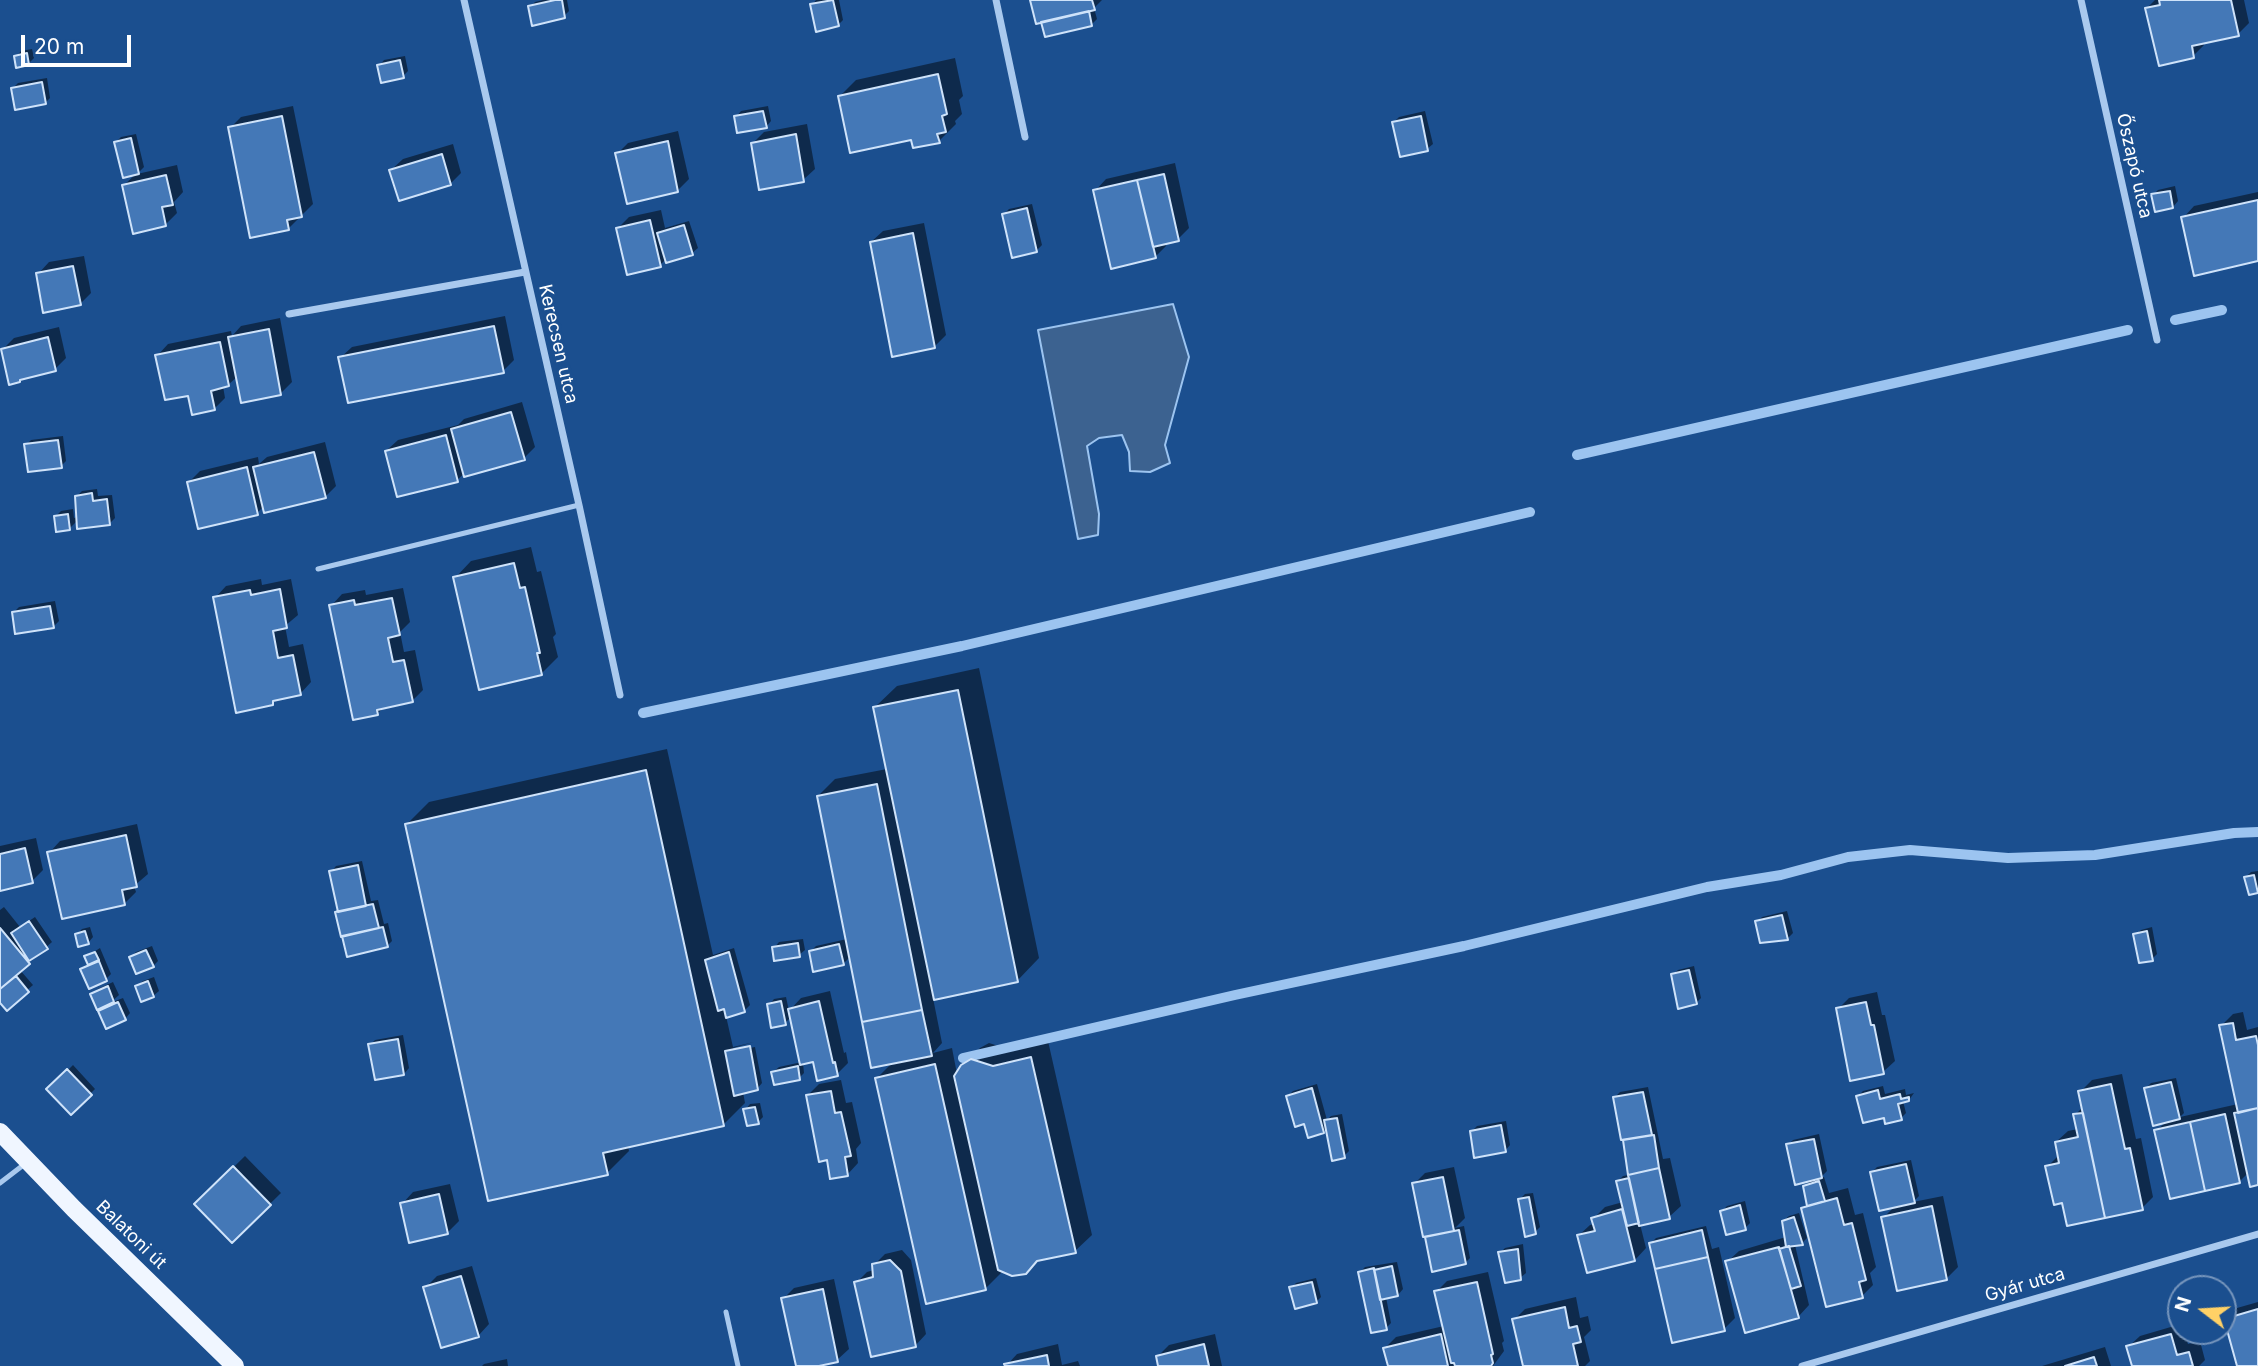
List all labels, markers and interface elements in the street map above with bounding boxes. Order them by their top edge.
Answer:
scale bar [24,21,135,65]
text: 20 m [34,34,84,59]
street label: Őszapó utca [2111,111,2157,221]
street label: Kerecsen utca [534,282,582,406]
street label: Balatoni út [91,1196,171,1274]
street label: Gyár utca [1982,1263,2068,1307]
north arrow [2167,1275,2237,1345]
text: N [2170,1294,2196,1315]

